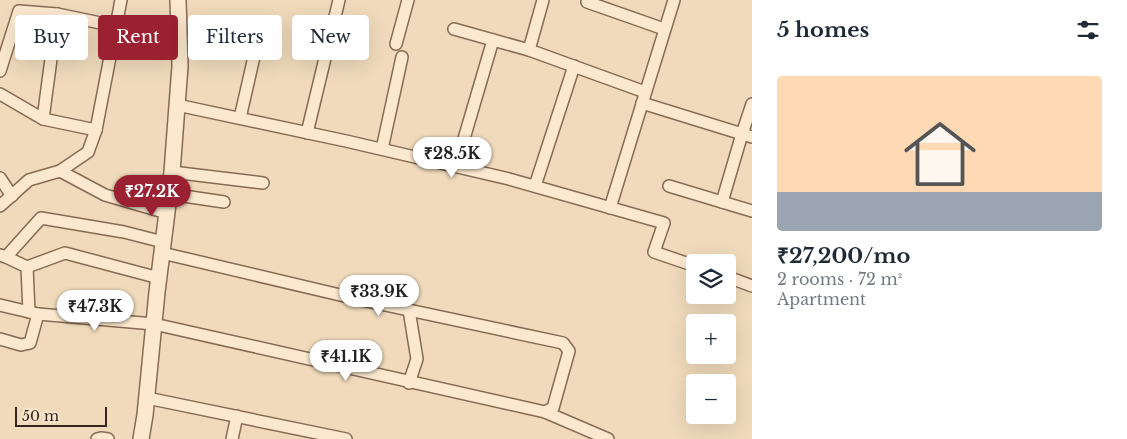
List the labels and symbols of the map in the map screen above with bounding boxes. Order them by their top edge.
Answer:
pin: ₹28.5K [411,136,493,179]
pin: ₹27.2K [111,174,193,217]
pin: ₹33.9K [338,274,420,317]
pin: ₹47.3K [54,290,136,332]
pin: ₹41.1K [305,340,387,382]
scale bar [15,404,108,427]

